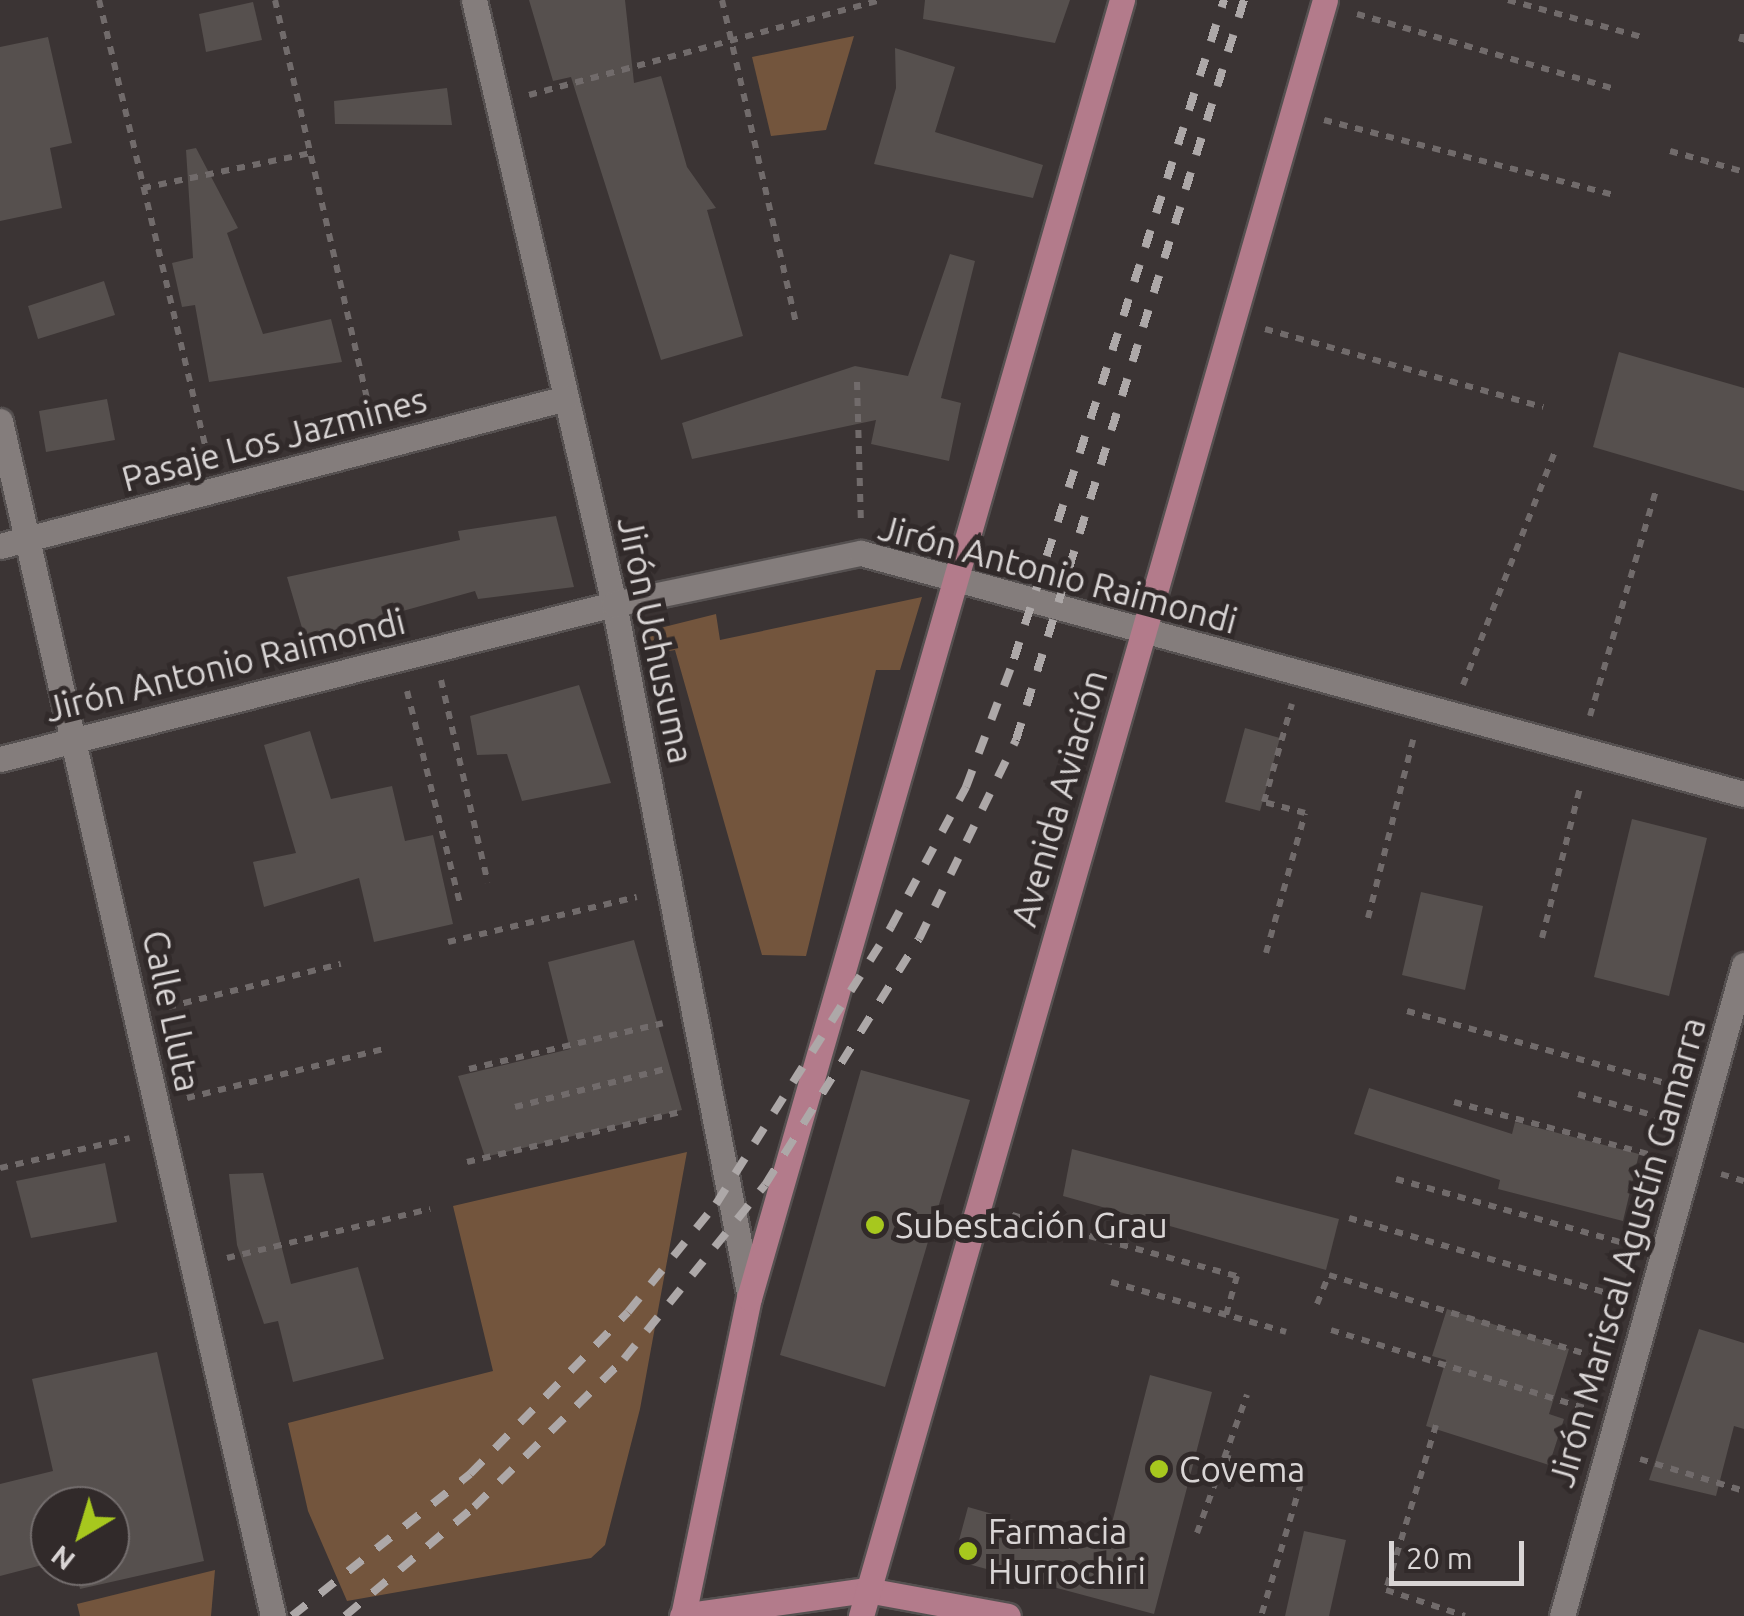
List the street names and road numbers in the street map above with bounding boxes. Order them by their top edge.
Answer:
street label: Pasaje Los Jazmines [117,378,431,500]
street label: Jirón Antonio Raimondi [874,506,1242,642]
street label: Jirón Uchusuma [609,513,703,767]
street label: Jirón Antonio Raimondi [41,600,409,730]
street label: Avenida Aviación [1002,665,1116,931]
street label: Calle Lluta [134,927,210,1095]
street label: Jirón Mariscal Agustín Gamarra [1540,1012,1714,1492]

